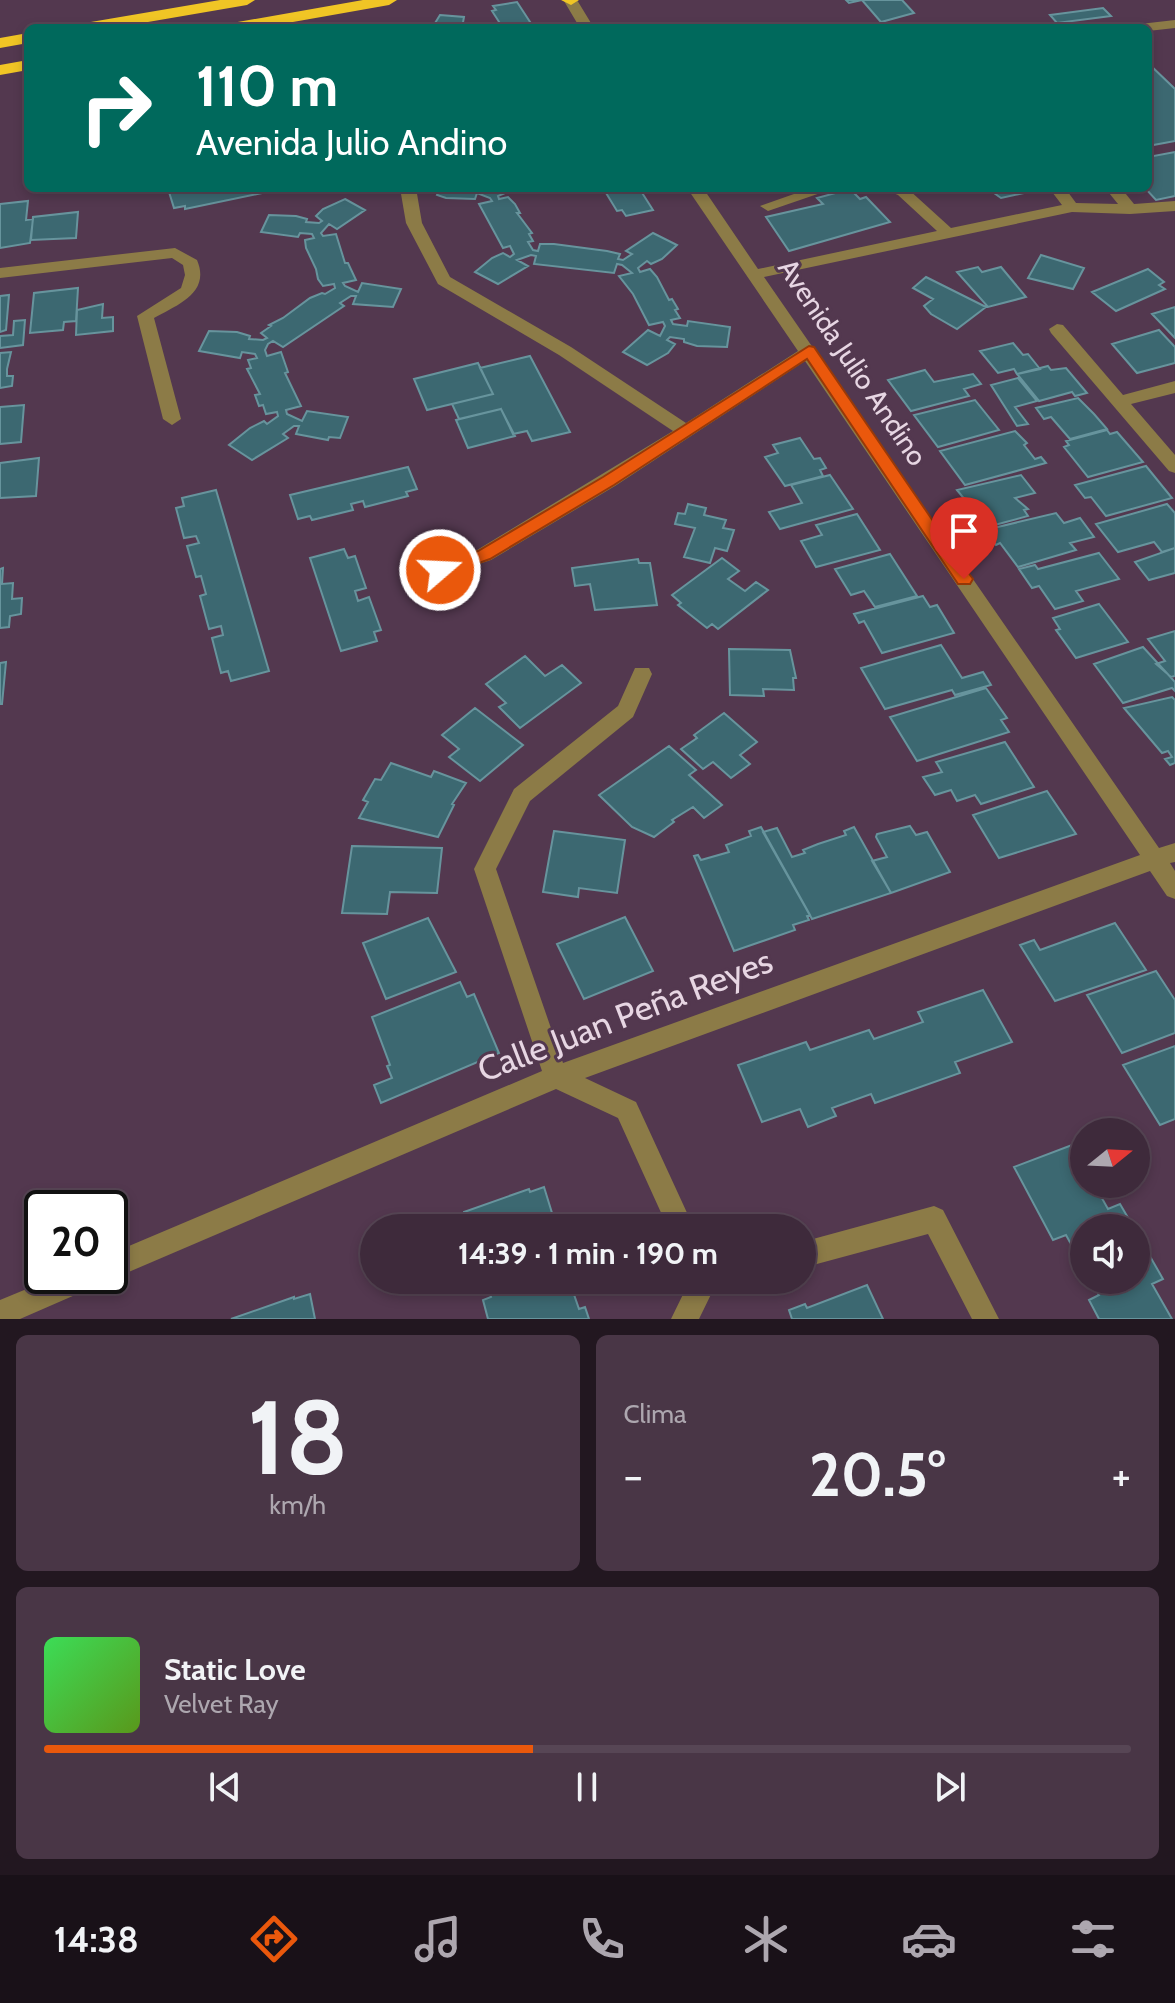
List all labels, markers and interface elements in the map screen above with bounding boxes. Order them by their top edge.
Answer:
text: 110 m [196,52,338,120]
icon: right [64,56,168,160]
text: Avenida Julio Andino [196,120,507,164]
street label: Avenida Julio Andino [771,252,935,472]
pin [930,497,998,579]
icon: arrive [942,509,986,553]
position arrow [398,528,482,612]
street label: Calle Juan Peña Reyes [472,939,778,1091]
north arrow [1070,1118,1150,1198]
map controls [1070,1118,1150,1294]
speed limit sign: 20 [24,1190,128,1294]
button: sound [1070,1214,1150,1294]
text: 14:39 · 1 min · 190 m [458,1235,718,1272]
text: 18 [247,1374,348,1500]
text: Clima [624,1398,686,1430]
text: 20.5° [809,1438,945,1511]
text: − [624,1449,643,1502]
text: + [1112,1449,1131,1502]
text: km/h [269,1489,326,1521]
text: Static Love [164,1651,306,1688]
text: Velvet Ray [164,1688,279,1720]
icon: previous [203,1765,247,1809]
icon: pause [565,1765,609,1809]
icon: next [928,1765,972,1809]
icon: directions [246,1911,302,1967]
icon: music [410,1911,466,1967]
icon: phone [574,1911,630,1967]
icon: climate [738,1911,794,1967]
icon: car [901,1911,957,1967]
icon: filters [1065,1911,1121,1967]
text: 14:38 [54,1917,139,1961]

